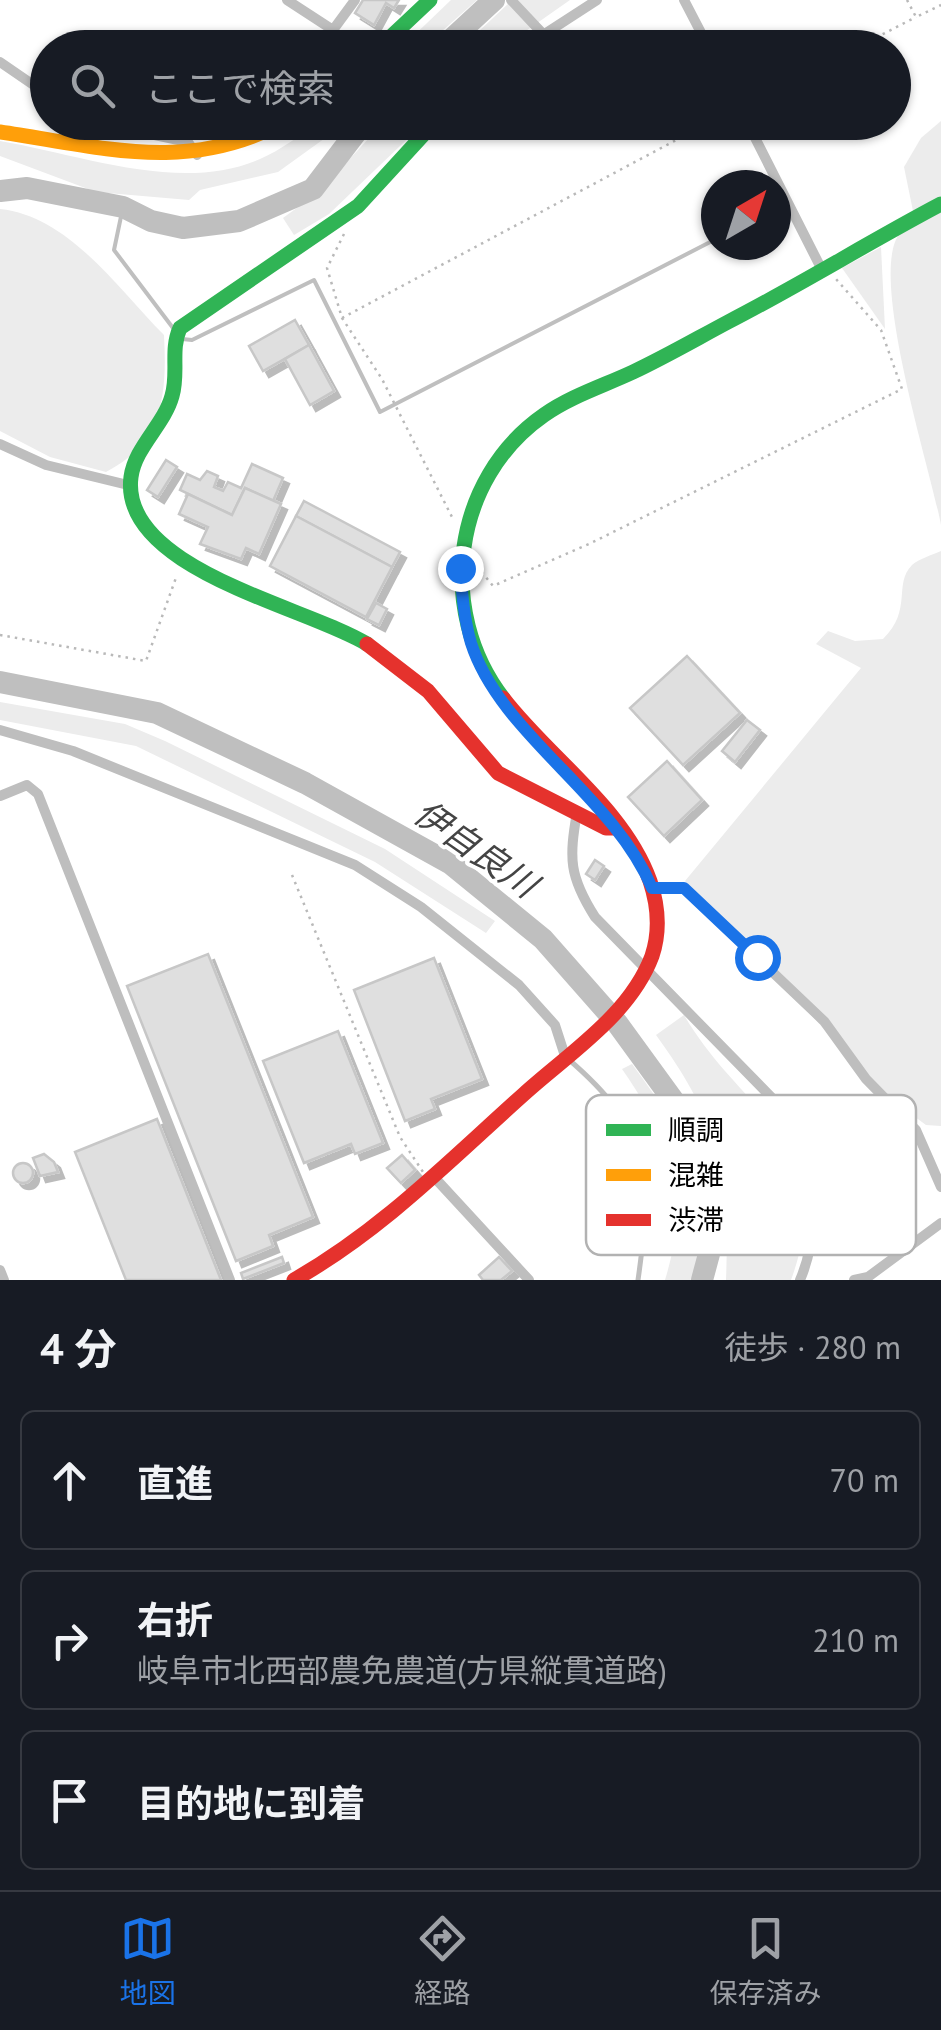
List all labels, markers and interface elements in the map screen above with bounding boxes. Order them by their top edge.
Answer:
search box [30,30,911,140]
icon: search [65,58,120,113]
text: ここで検索 [145,63,335,112]
north arrow [701,170,791,260]
route end [438,546,484,592]
water label: 伊自良川 [405,789,550,909]
route start [735,935,781,981]
legend [586,1095,916,1255]
text: 順調 [668,1111,724,1148]
text: 混雑 [668,1156,724,1193]
text: 渋滞 [668,1201,724,1238]
text: 4 分 [40,1321,116,1376]
text: 徒歩 · 280 m [725,1326,901,1368]
icon: ahead [42,1453,97,1508]
text: 直進 [137,1458,213,1507]
text: 70 m [830,1459,899,1501]
text: 右折 [137,1595,213,1644]
icon: right [42,1613,97,1668]
text: 210 m [812,1619,899,1661]
text: 岐阜市北西部農免農道(方県縦貫道路) [137,1649,667,1691]
icon: arrive [42,1773,97,1828]
text: 目的地に到着 [137,1778,365,1827]
tab: 地図 [119,1911,176,2011]
tab: 経路 [414,1911,471,2011]
tab: 保存済み [709,1911,822,2011]

